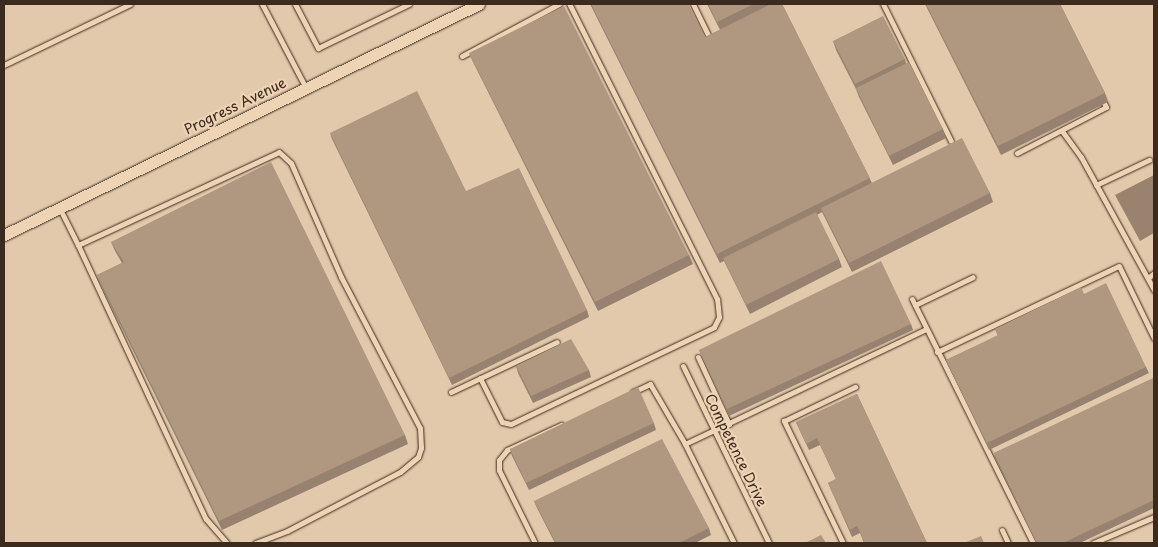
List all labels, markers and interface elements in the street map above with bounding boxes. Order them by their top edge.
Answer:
street label: Progress Avenue [182,74,288,138]
street label: Competence Drive [701,391,771,509]

